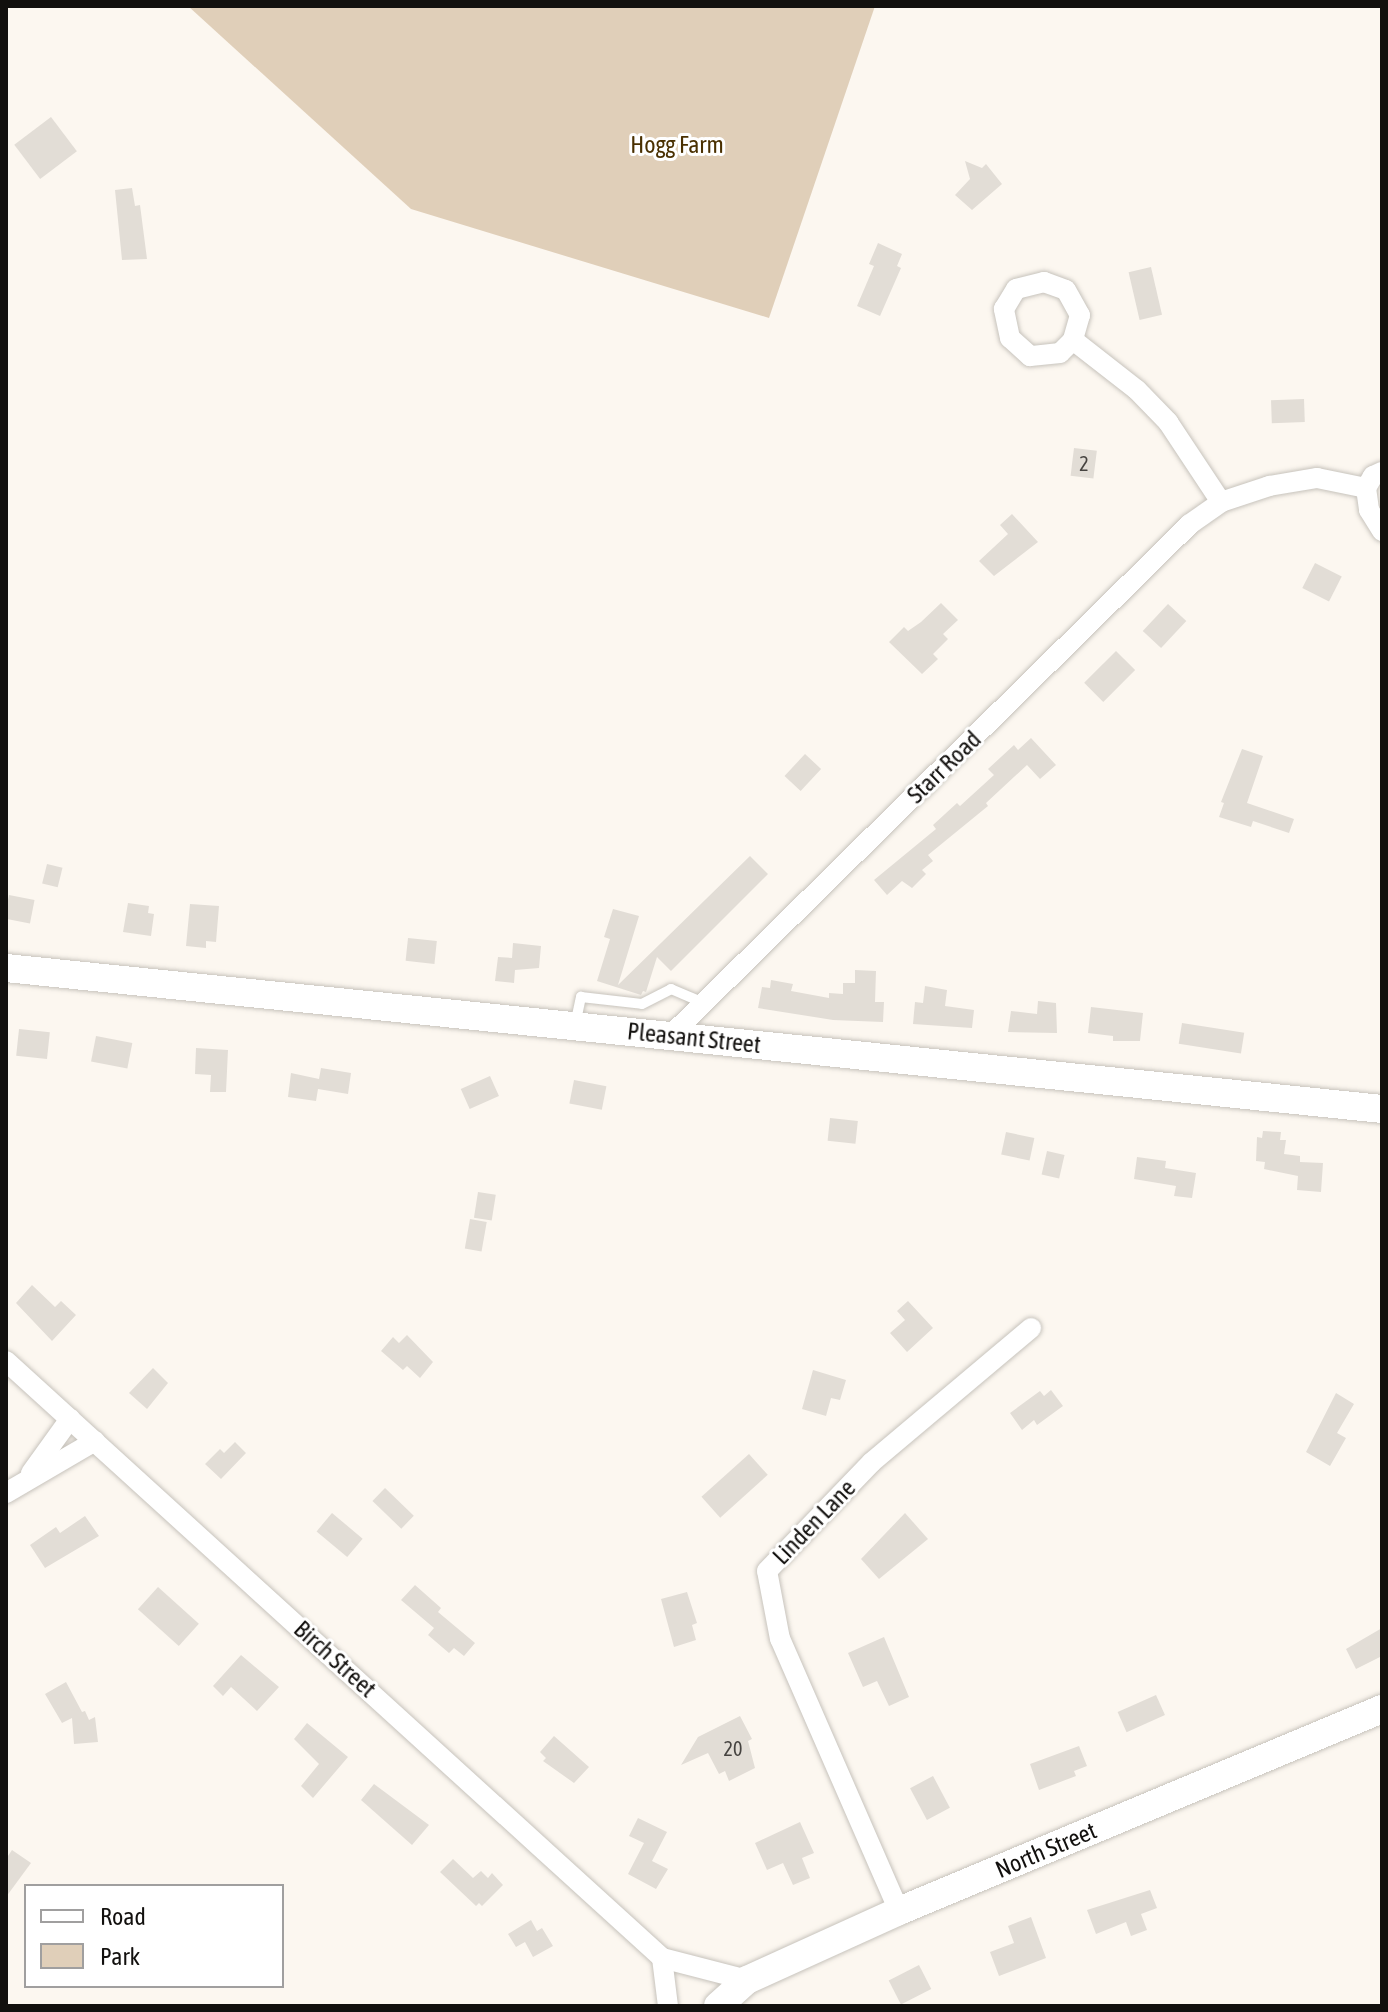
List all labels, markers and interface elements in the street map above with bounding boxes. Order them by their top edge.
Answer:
park label: Hogg Farm [630,131,724,159]
house number: 2 [1079,451,1089,475]
street label: Starr Road [901,725,987,809]
street label: Pleasant Street [626,1017,762,1059]
street label: Linden Lane [767,1474,861,1570]
street label: Birch Street [288,1615,382,1703]
house number: 20 [724,1736,742,1760]
street label: North Street [991,1816,1101,1884]
legend [24,1884,284,1988]
text: Road [100,1903,146,1930]
text: Park [100,1943,140,1970]

